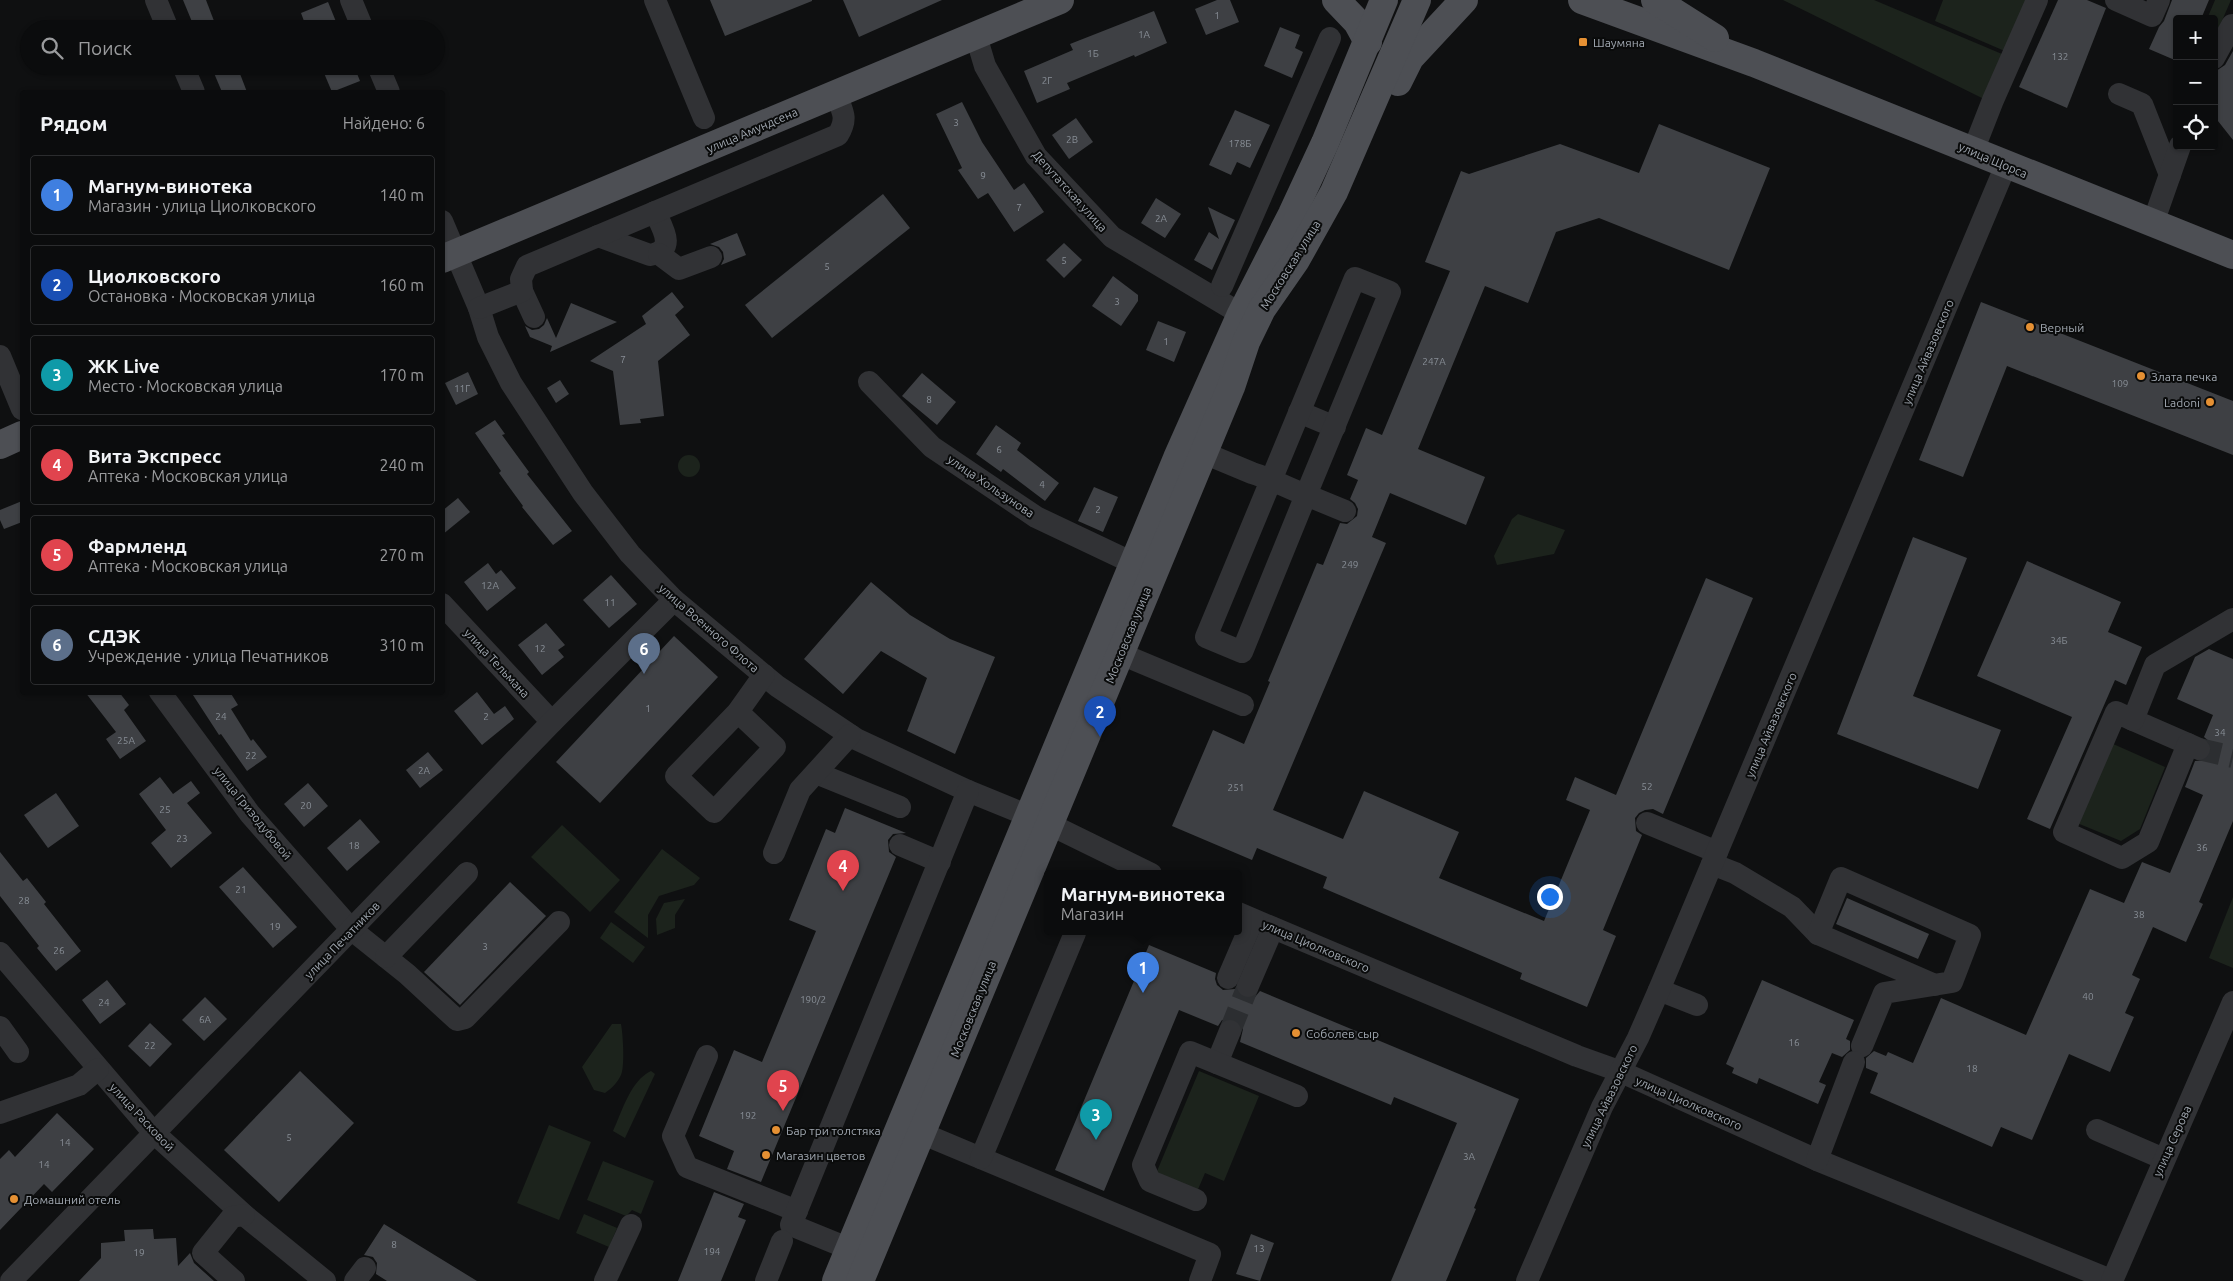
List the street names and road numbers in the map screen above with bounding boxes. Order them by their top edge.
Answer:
street label: улица Амундсена [705,105,799,155]
street label: улица Щорса [1957,140,2029,180]
street label: Депутатская улица [1030,148,1110,234]
street label: Московская улица [1257,218,1323,312]
street label: улица Айвазовского [1900,297,1956,407]
street label: улица Хользунова [945,452,1037,520]
street label: улица Военного Флота [656,581,762,675]
street label: Московская улица [1103,585,1153,685]
street label: улица Тельмана [462,626,532,700]
street label: улица Айвазовского [1743,670,1799,780]
street label: улица Гризодубовой [212,764,294,862]
street label: улица Печатников [302,899,382,981]
street label: улица Циолковского [1260,918,1372,974]
street label: Московская улица [948,959,998,1059]
street label: улица Айвазовского [1578,1042,1640,1150]
street label: улица Циолковского [1634,1074,1744,1132]
street label: улица Расковой [107,1080,177,1154]
street label: улица Серова [2151,1103,2193,1179]

